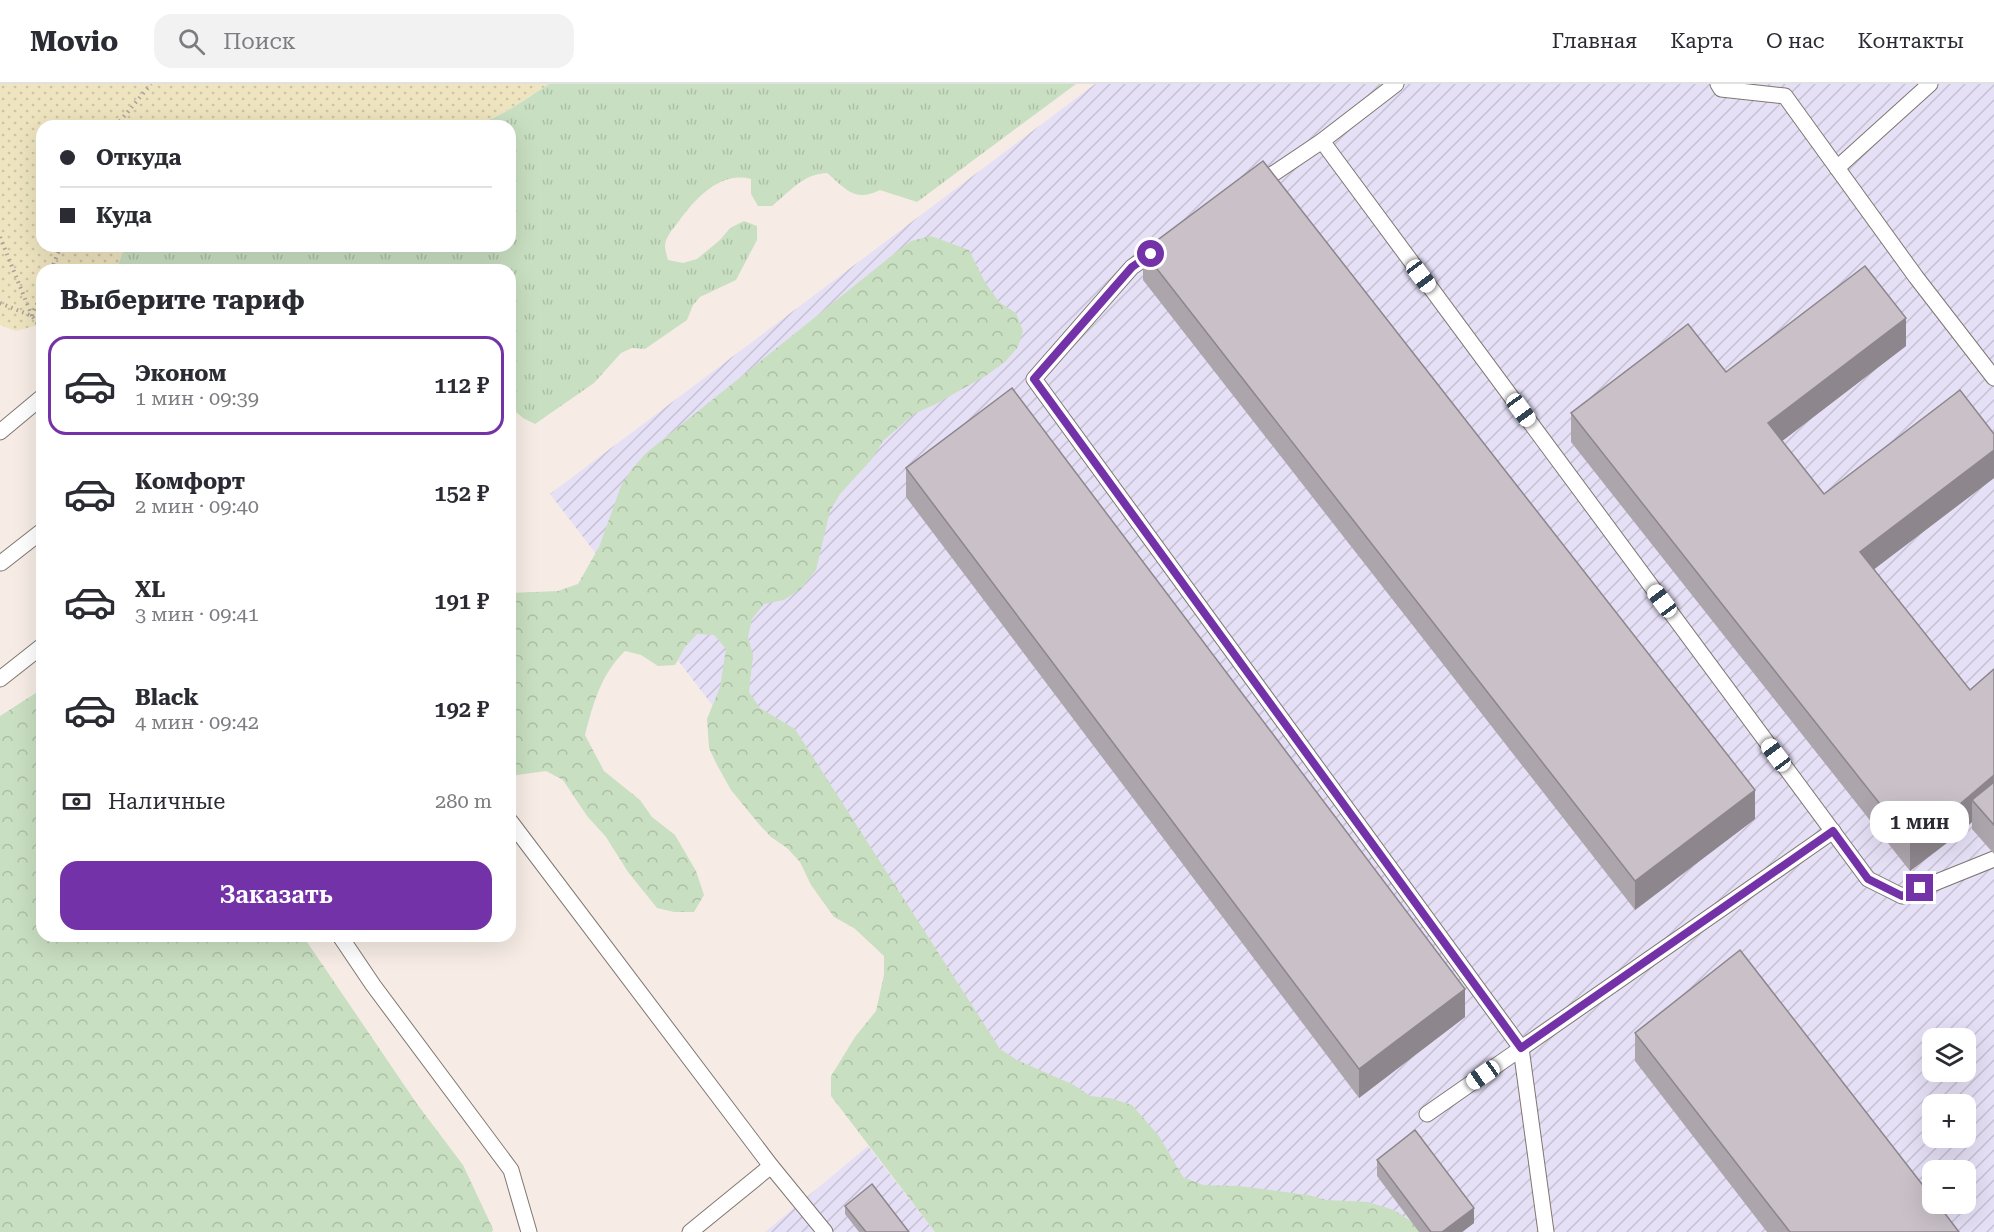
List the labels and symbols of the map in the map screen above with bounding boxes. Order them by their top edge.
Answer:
route start [1137,240,1164,267]
car [1403,256,1439,296]
car [1503,390,1539,430]
car [1644,581,1680,621]
car [1758,735,1794,775]
callout: 1 мин [1870,801,1970,843]
route end [1906,874,1933,901]
car [1463,1057,1503,1093]

